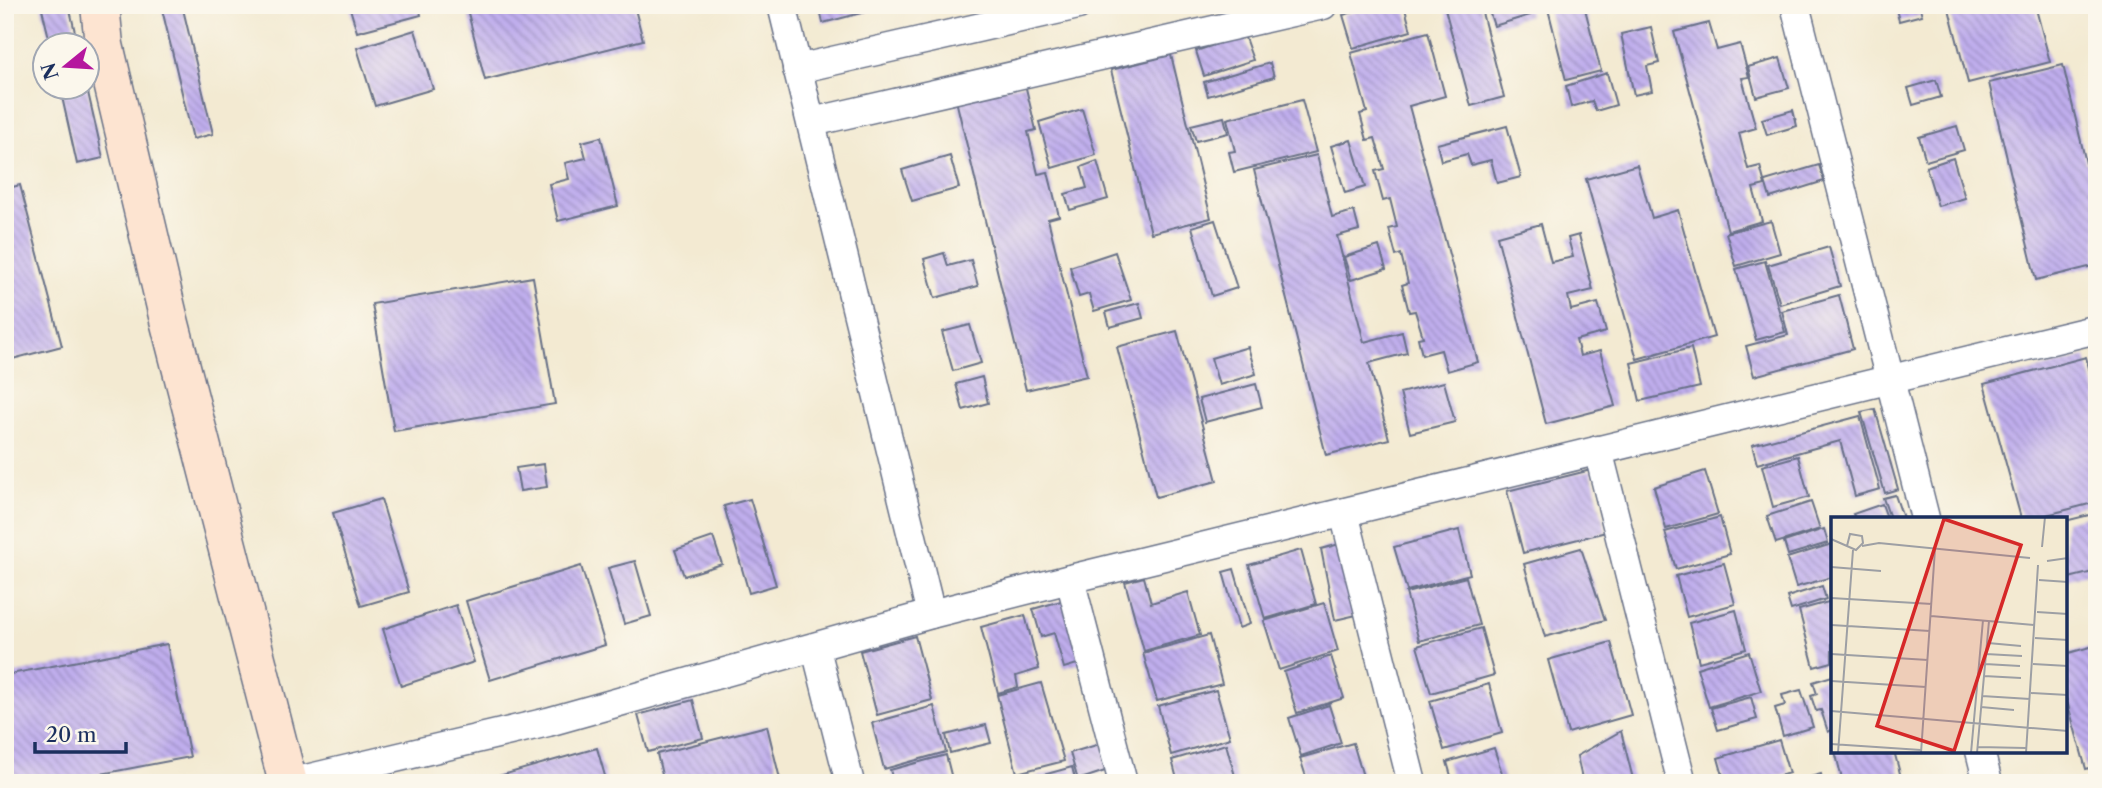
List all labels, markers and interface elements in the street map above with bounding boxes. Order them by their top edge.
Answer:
north arrow [32,32,102,102]
text: N [37,60,64,83]
inset map [1831,517,2067,753]
scale bar [35,711,126,755]
text: 20 m [46,722,97,747]

